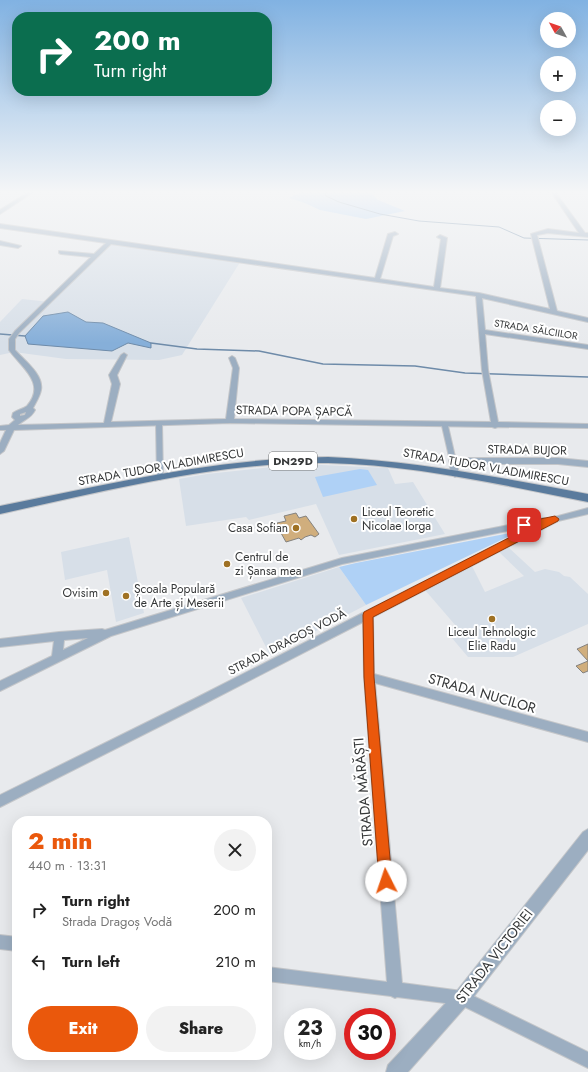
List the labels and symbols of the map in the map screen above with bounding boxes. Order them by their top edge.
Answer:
north arrow [540,12,576,48]
street label: STRADA SĂLCIILOR [493,316,579,344]
street label: STRADA POPA ȘAPCĂ [236,401,352,421]
street label: STRADA BUJOR [487,440,567,460]
street label: STRADA TUDOR VLADIMIRESCU [77,444,245,490]
street label: STRADA TUDOR VLADIMIRESCU [402,444,570,490]
road number: DN29D [269,452,317,470]
place label: Liceul Teoretic Nicolae Iorga [362,503,434,535]
pin [507,508,541,542]
marker: Liceul Teoretic Nicolae Iorga [349,514,359,524]
place label: Casa Sofian [228,519,288,537]
marker: Casa Sofian [291,523,301,533]
place label: Centrul de zi Șansa mea [235,548,302,580]
marker: Centrul de zi Șansa mea [222,559,232,569]
place label: Școala Populară de Arte și Meserii [134,580,224,612]
place label: Ovisim [63,584,98,602]
marker: Ovisim [101,588,111,598]
marker: Școala Populară de Arte și Meserii [121,591,131,601]
street label: STRADA DRAGOȘ VODĂ [225,604,349,680]
marker: Liceul Tehnologic Elie Radu [487,614,497,624]
place label: Liceul Tehnologic Elie Radu [448,623,536,655]
street label: STRADA NUCILOR [426,668,538,718]
street label: STRADA MĂRĂȘTI [348,737,379,847]
position arrow [365,860,407,902]
street label: STRADA VICTORIEI [451,905,537,1007]
speed limit sign: 30 [344,1008,396,1060]

